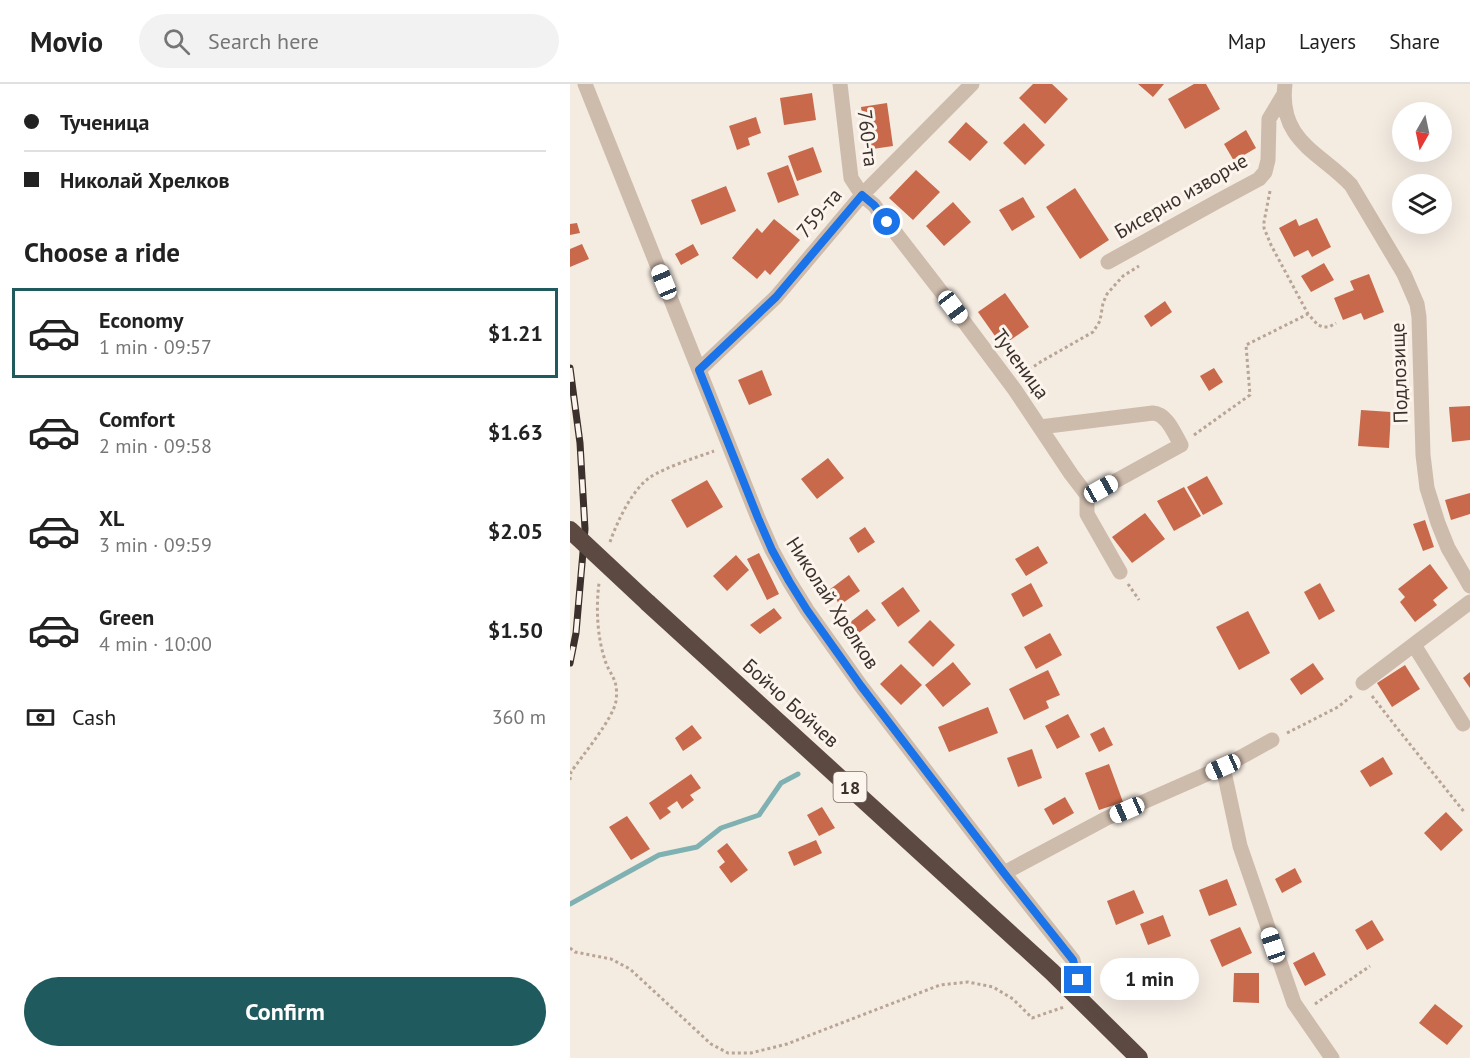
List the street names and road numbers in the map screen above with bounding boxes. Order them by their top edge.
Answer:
street label: 760-та [852,108,884,168]
street label: Бисерно изворче [1110,147,1252,245]
street label: 759-та [791,183,847,243]
street label: Подлозище [1384,322,1414,424]
street label: Тученица [987,324,1055,404]
street label: Николай Хрелков [780,532,886,674]
street label: Бойчо Бойчев [737,653,845,753]
road number: 18 [834,772,866,802]

